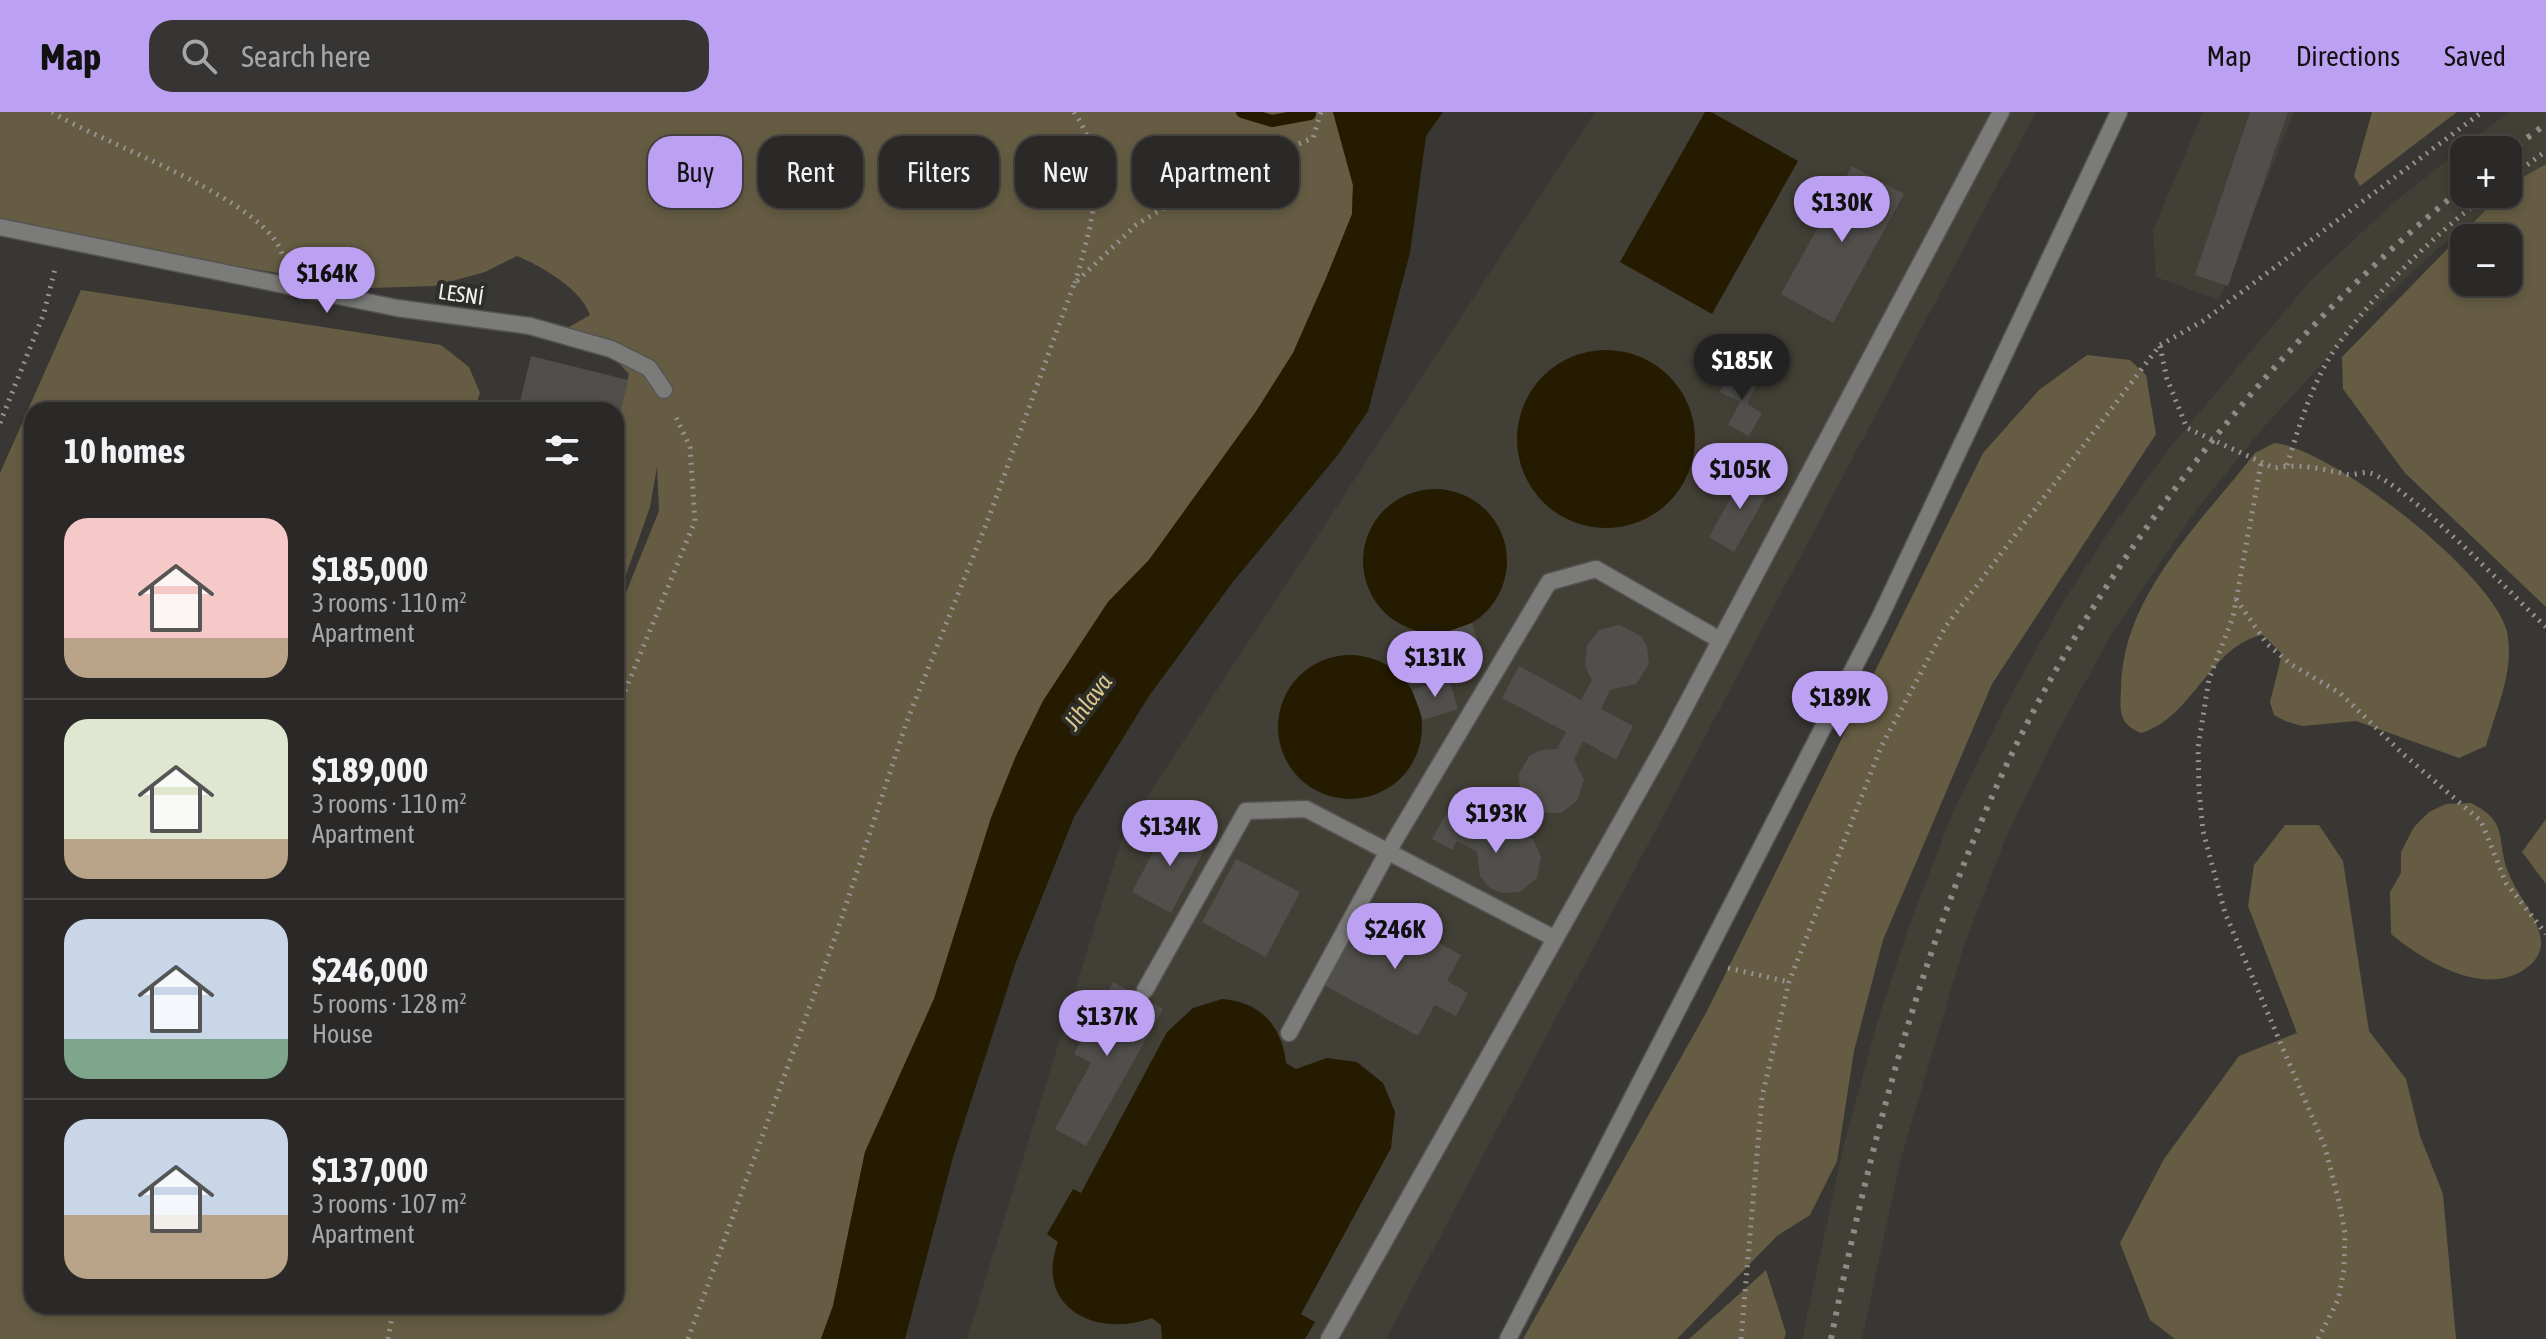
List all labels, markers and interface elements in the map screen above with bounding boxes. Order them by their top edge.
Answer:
search box [149,20,709,92]
icon: search [177,34,221,78]
text: Map [40,35,101,78]
text: Search here [241,39,371,73]
text: Map [2207,40,2252,72]
text: Directions [2296,40,2400,72]
text: Saved [2444,40,2506,72]
chip: Buy [648,136,742,208]
chip: Rent [758,136,863,208]
chip: Filters [879,136,999,208]
chip: New [1015,136,1116,208]
chip: Apartment [1132,136,1299,208]
map controls [2450,136,2522,296]
button: + [2450,136,2522,208]
pin: $130K [1786,176,1898,244]
text: $130K [1812,187,1872,217]
button: − [2450,224,2522,296]
pin: $164K [271,247,383,315]
text: $164K [297,258,357,288]
street label: LESNÍ [437,278,485,310]
pin: $185K [1686,334,1798,402]
text: $185K [1712,345,1772,375]
icon: filters [540,428,584,472]
text: 10 homes [64,431,185,470]
pin: $105K [1684,443,1796,511]
text: $105K [1710,454,1770,484]
text: $185,000 [312,549,428,588]
icon: home [128,550,224,646]
text: 3 rooms · 110 m² [312,588,467,618]
text: Apartment [312,618,415,648]
pin: $131K [1379,631,1491,699]
text: $131K [1405,642,1465,672]
water label: Jihlava [1057,668,1117,736]
pin: $189K [1784,671,1896,739]
text: $189K [1810,682,1870,712]
text: $189,000 [312,750,428,789]
icon: home [128,751,224,847]
pin: $193K [1440,787,1552,855]
text: 3 rooms · 110 m² [312,789,467,819]
text: $193K [1466,798,1526,828]
pin: $134K [1114,800,1226,868]
text: $134K [1140,811,1200,841]
text: Apartment [312,819,415,849]
pin: $246K [1339,903,1451,971]
text: $246K [1365,914,1425,944]
text: $246,000 [312,950,428,989]
icon: home [128,951,224,1047]
text: 5 rooms · 128 m² [312,989,467,1019]
pin: $137K [1051,990,1163,1058]
text: $137K [1077,1001,1137,1031]
text: House [312,1019,373,1049]
text: $137,000 [312,1150,428,1189]
icon: home [128,1151,224,1247]
text: 3 rooms · 107 m² [312,1189,467,1219]
text: Apartment [312,1219,415,1249]

